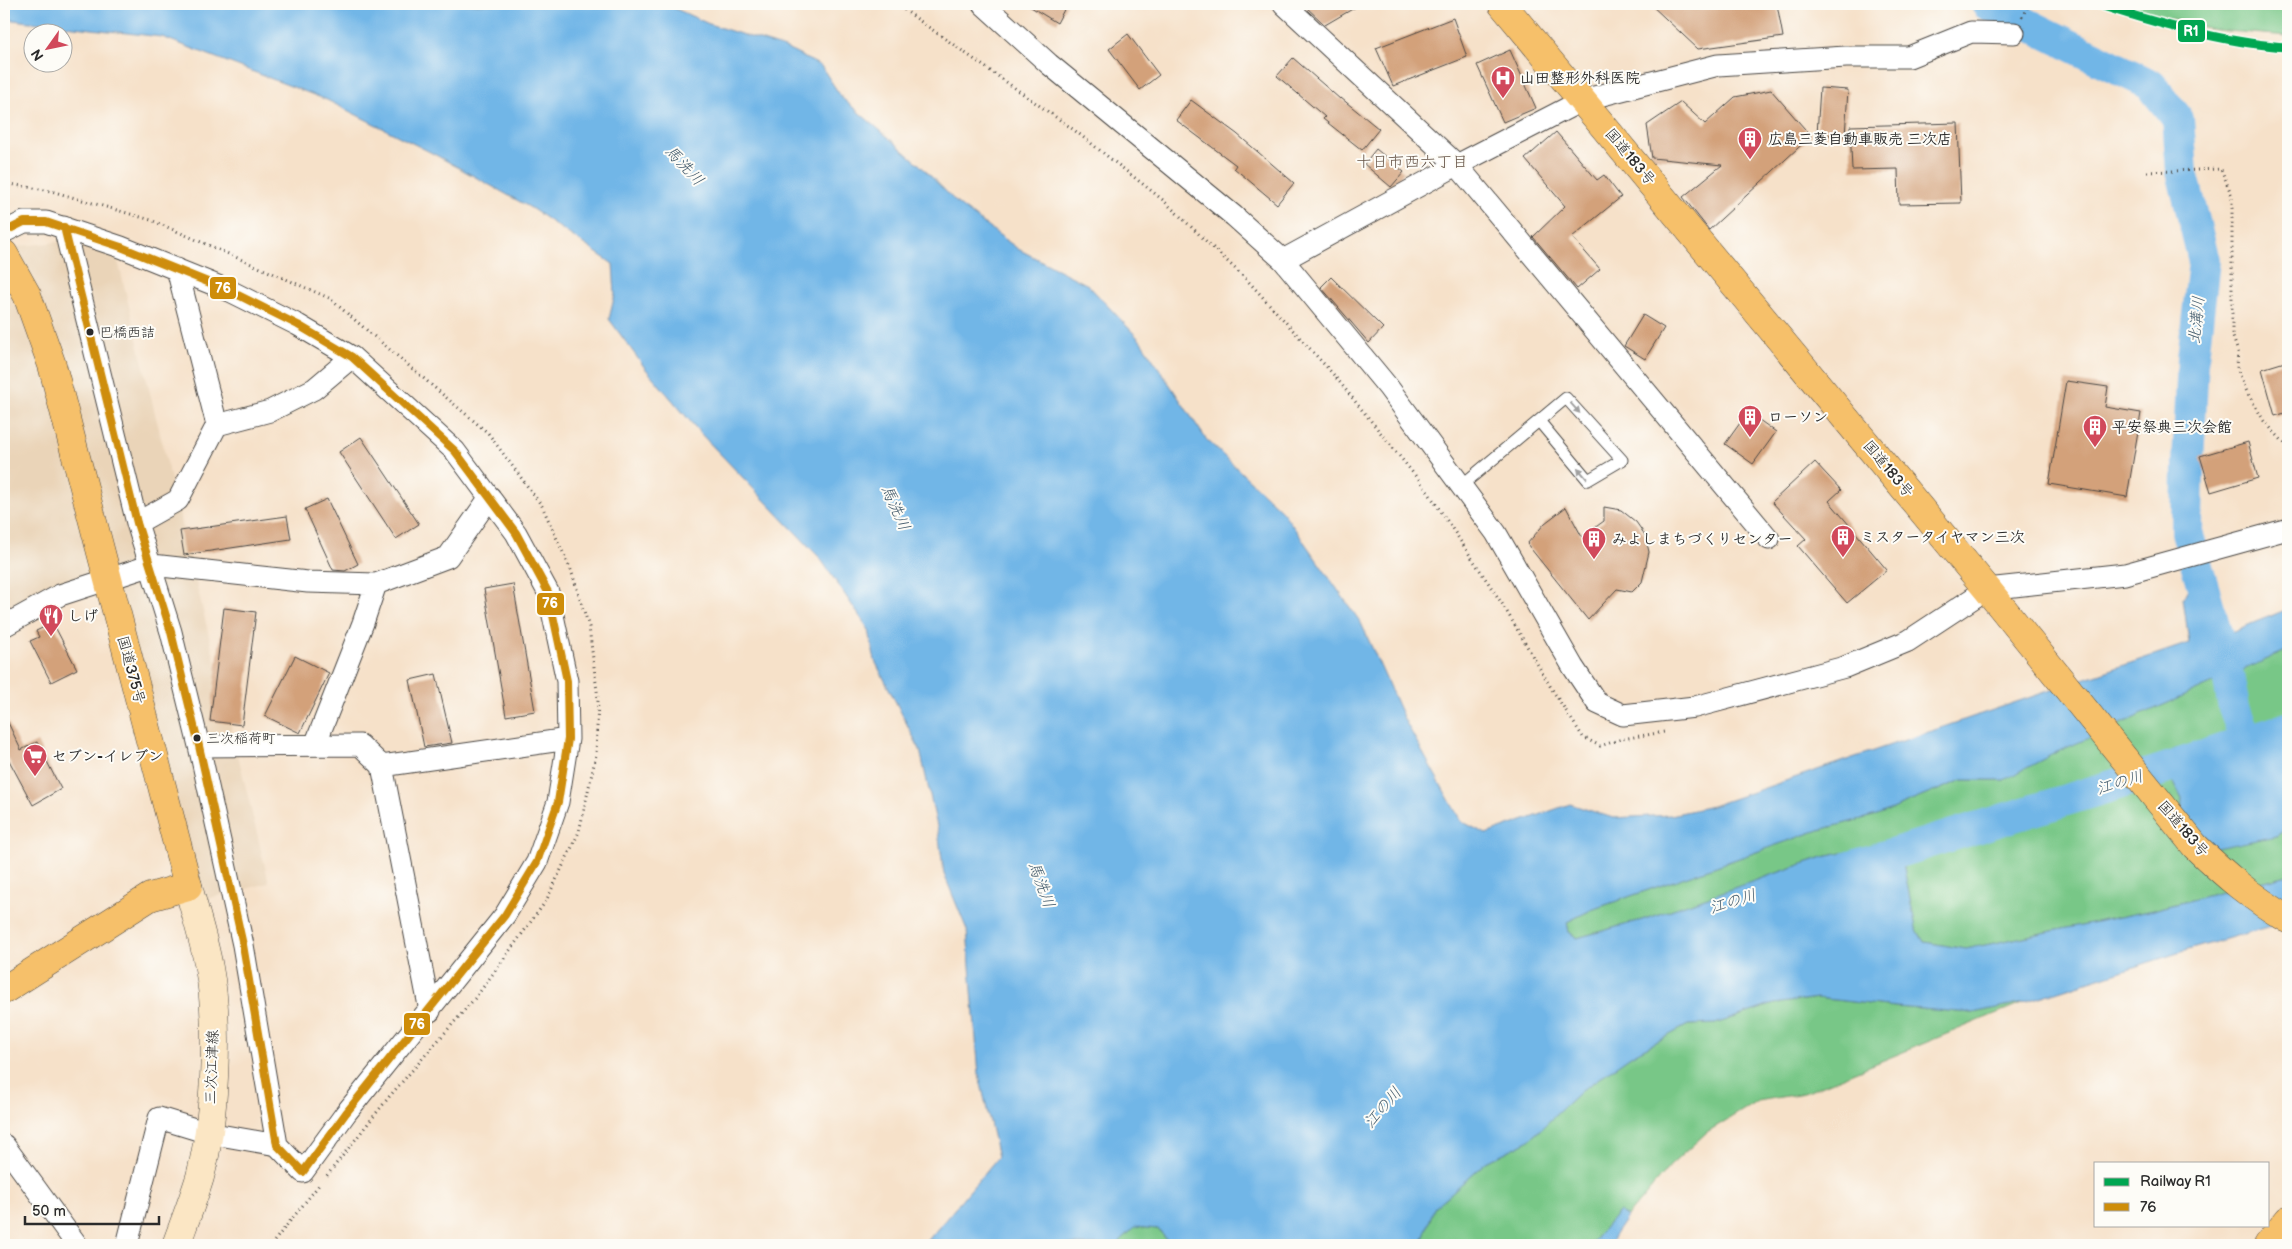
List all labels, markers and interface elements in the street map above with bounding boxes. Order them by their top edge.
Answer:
line badge: R1 [2177,19,2206,43]
north arrow [22,22,72,72]
text: R1 [2183,23,2199,40]
text: N [28,46,48,64]
hospital icon: 山田整形外科医院 [1490,65,1516,99]
place label: 山田整形外科医院 [1520,69,1640,88]
street label: 国道183号 [1601,125,1659,189]
building icon: 広島三菱自動車販売 三次店 [1737,126,1763,160]
place label: 広島三菱自動車販売 三次店 [1768,130,1952,149]
water label: 馬洗川 [661,142,707,190]
district label: 十日市西六丁目 [1356,153,1468,172]
line badge: 76 [209,276,237,300]
text: 76 [215,280,231,297]
water label: 北溝川 [2185,295,2209,345]
place label: 巴橋西詰 [99,324,155,341]
marker: 巴橋西詰 [85,327,95,337]
one-way arrow [1569,401,1581,413]
building icon: ローソン [1737,404,1763,438]
place label: ローソン [1768,408,1828,427]
building icon: 平安祭典三次会館 [2082,414,2108,448]
place label: 平安祭典三次会館 [2112,418,2232,437]
street label: 国道183号 [1859,437,1917,501]
one-way arrow [1577,466,1588,479]
water label: 馬洗川 [877,482,913,534]
building icon: ミスタータイヤマン三次 [1830,524,1856,558]
building icon: みよしまちづくりセンター [1581,526,1607,560]
place label: ミスタータイヤマン三次 [1860,528,2025,547]
place label: みよしまちづくりセンター [1612,530,1792,549]
line badge: 76 [536,592,565,616]
text: 76 [542,595,558,612]
restaurant icon: しげ [38,603,64,637]
place label: しげ [68,607,98,626]
street label: 国道375号 [113,634,149,706]
place label: 三次稲荷町 [206,730,276,747]
marker: 三次稲荷町 [192,733,202,743]
supermarket icon: セブン-イレブン [22,743,48,777]
place label: セブン-イレブン [52,747,163,766]
water label: 江の川 [2094,767,2146,799]
street label: 国道183号 [2153,797,2213,861]
water label: 馬洗川 [1024,859,1058,911]
water label: 江の川 [1707,886,1759,918]
line badge: 76 [403,1012,431,1036]
text: 76 [409,1016,425,1033]
street label: 三次江津線 [201,1029,223,1105]
water label: 江の川 [1360,1084,1406,1132]
legend [2094,1162,2270,1226]
text: Railway R1 [2140,1172,2211,1191]
scale bar [25,1194,159,1226]
text: 76 [2140,1198,2157,1217]
text: 50 m [32,1202,66,1221]

